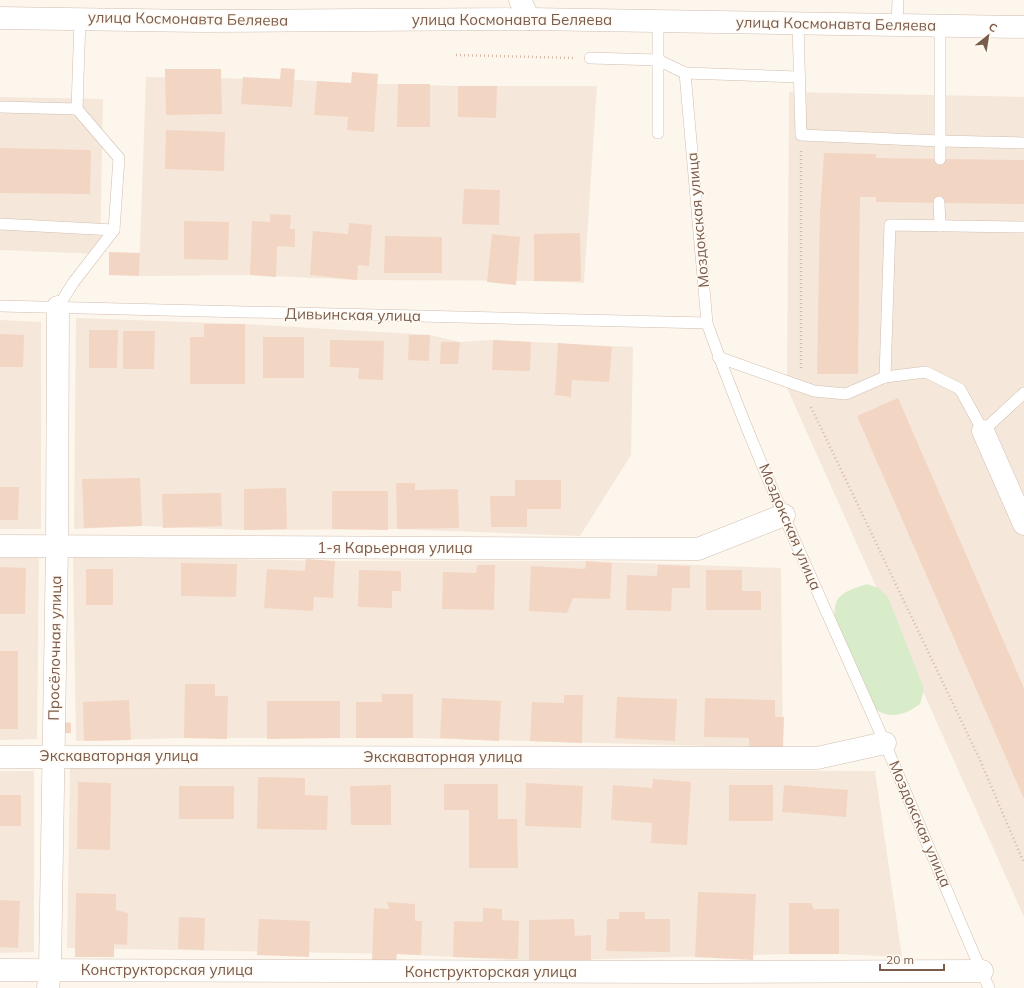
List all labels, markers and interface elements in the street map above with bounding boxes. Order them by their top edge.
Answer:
street label: улица Космонавта Беляева [88,7,288,30]
street label: улица Космонавта Беляева [412,10,612,29]
street label: улица Космонавта Беляева [736,12,936,35]
north arrow [968,16,1008,56]
text: С [986,19,1000,36]
street label: Моздокская улица [682,152,713,289]
street label: Дивьинская улица [285,304,421,325]
street label: Моздокская улица [755,461,826,593]
street label: 1-я Карьерная улица [317,538,473,557]
street label: Просёлочная улица [44,575,65,721]
street label: Экскаваторная улица [39,746,199,765]
street label: Экскаваторная улица [363,747,523,766]
street label: Моздокская улица [885,758,956,890]
scale bar [880,946,944,972]
text: 20 m [886,952,914,967]
street label: Конструкторская улица [81,960,253,979]
street label: Конструкторская улица [405,962,577,981]

